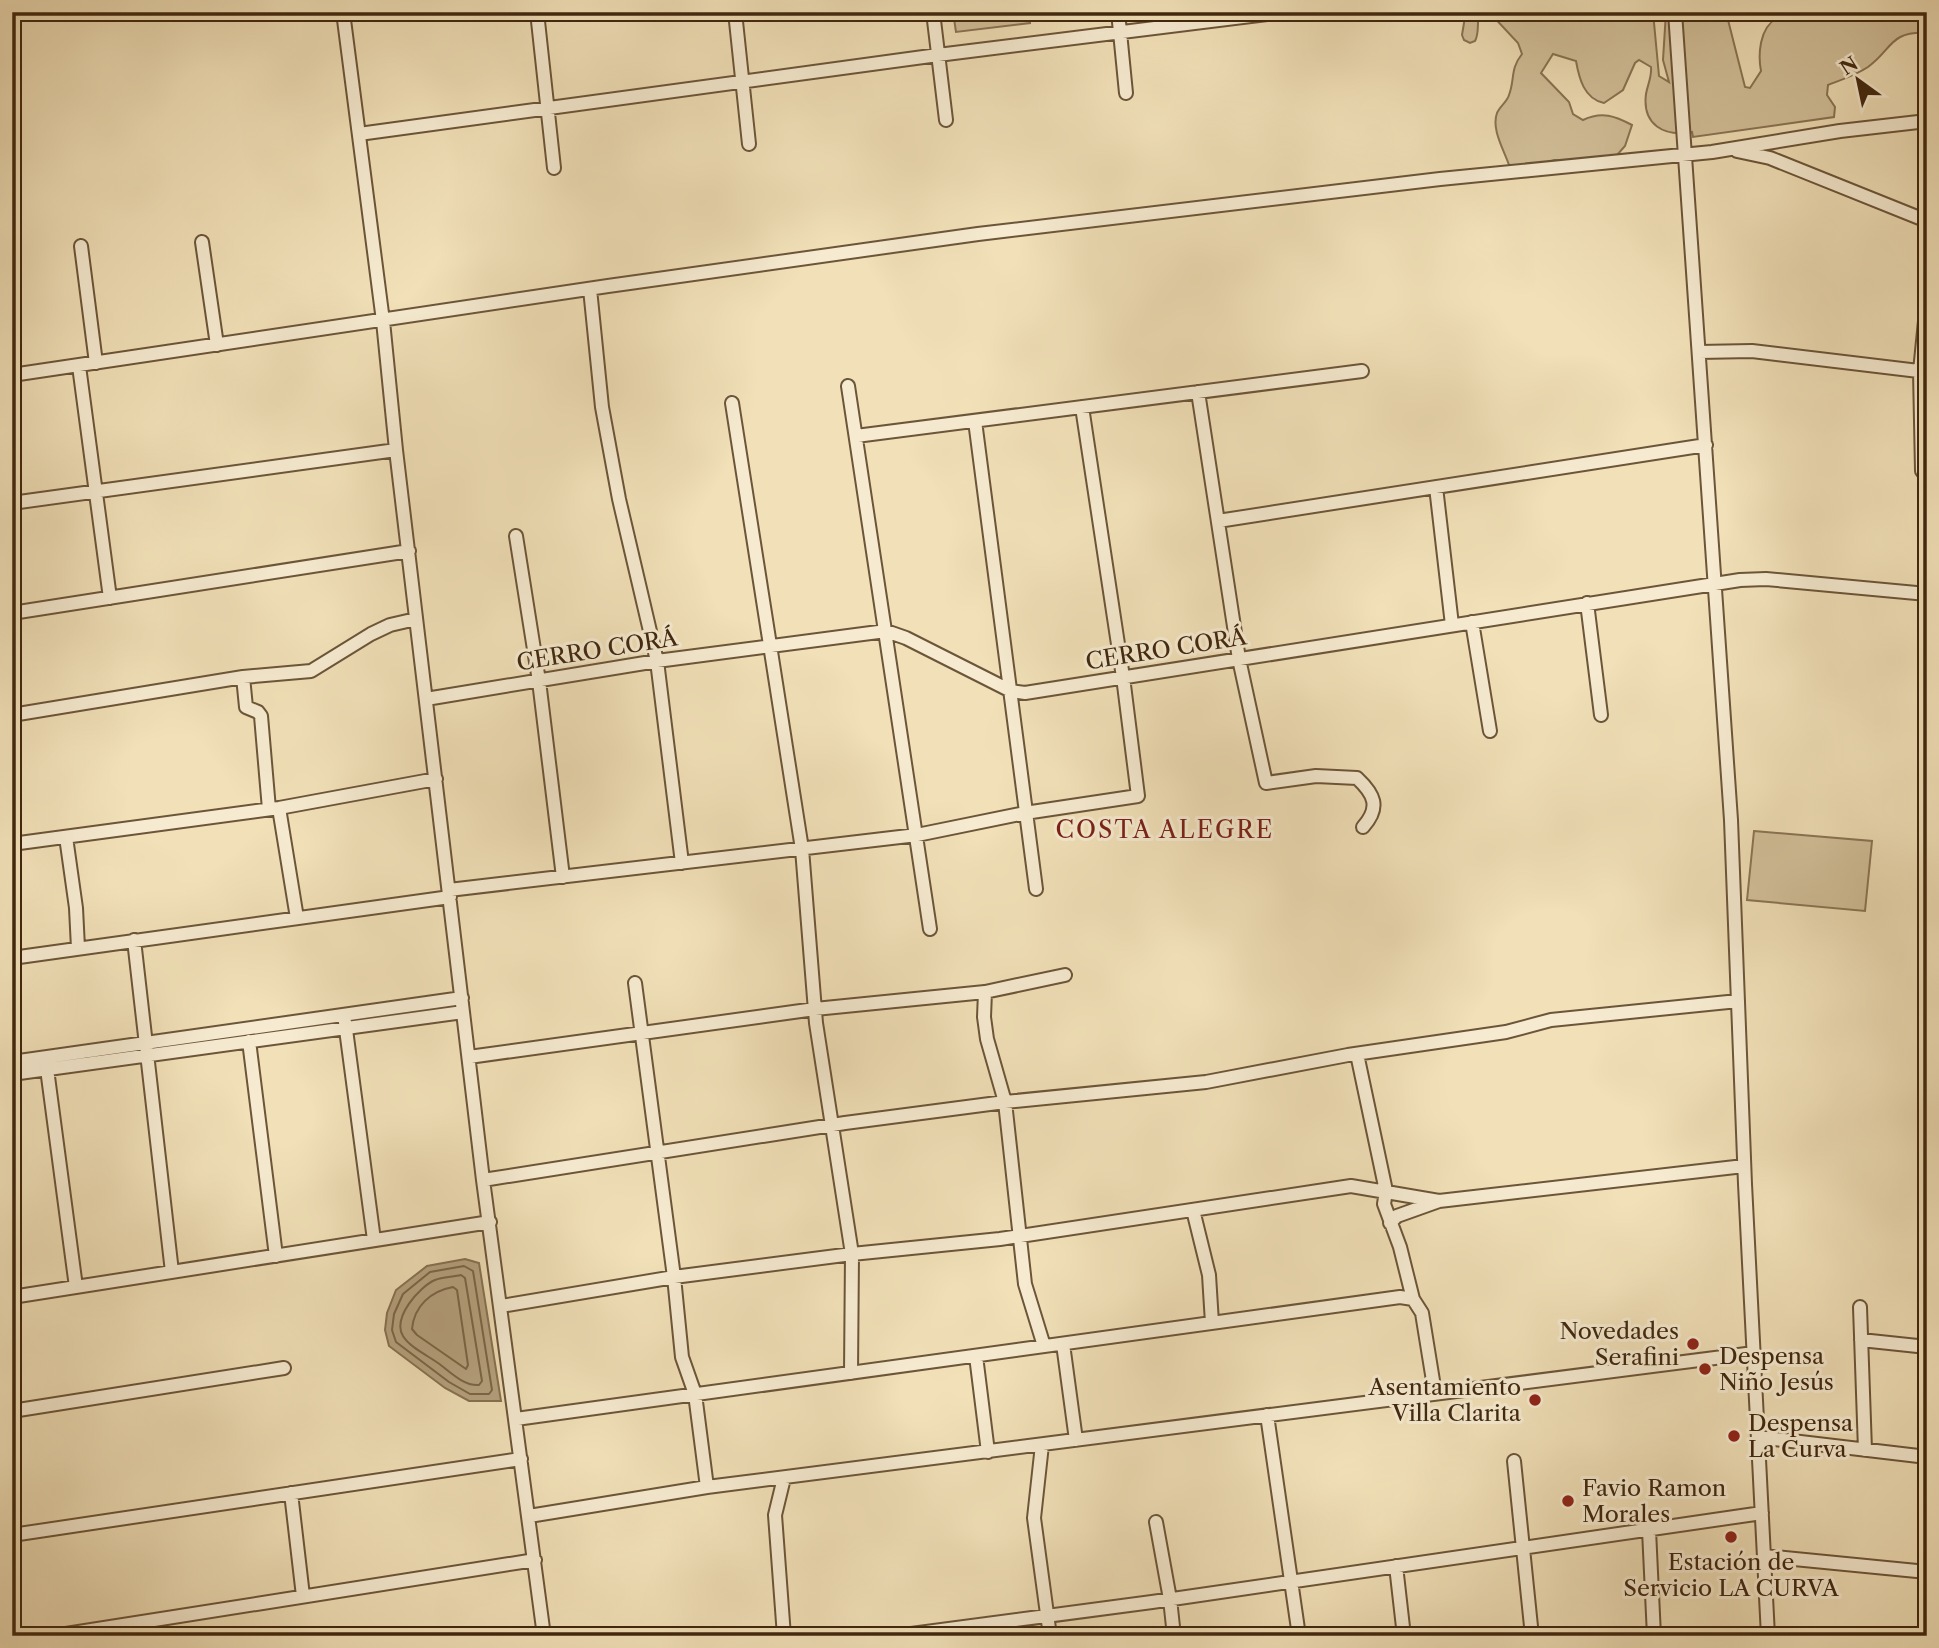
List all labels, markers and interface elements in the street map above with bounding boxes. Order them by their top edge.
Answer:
north arrow [1824,46,1894,116]
text: N [1836,52,1862,80]
street label: CERRO CORÁ [1083,622,1249,676]
street label: CERRO CORÁ [514,623,680,677]
district label: COSTA ALEGRE [1056,815,1274,844]
place label: Novedades Serafini [1559,1317,1679,1371]
marker: Novedades Serafini [1685,1336,1701,1352]
place label: Despensa Niño Jesús [1719,1342,1834,1396]
marker: Despensa Niño Jesús [1697,1361,1713,1377]
place label: Asentamiento Villa Clarita [1367,1373,1522,1427]
marker: Asentamiento Villa Clarita [1527,1392,1543,1408]
place label: Despensa La Curva [1748,1409,1854,1463]
marker: Despensa La Curva [1726,1428,1742,1444]
place label: Favio Ramon Morales [1582,1474,1726,1528]
marker: Favio Ramon Morales [1560,1493,1576,1509]
marker: Estación de Servicio LA CURVA [1723,1529,1739,1545]
place label: Estación de Servicio LA CURVA [1623,1548,1840,1602]

